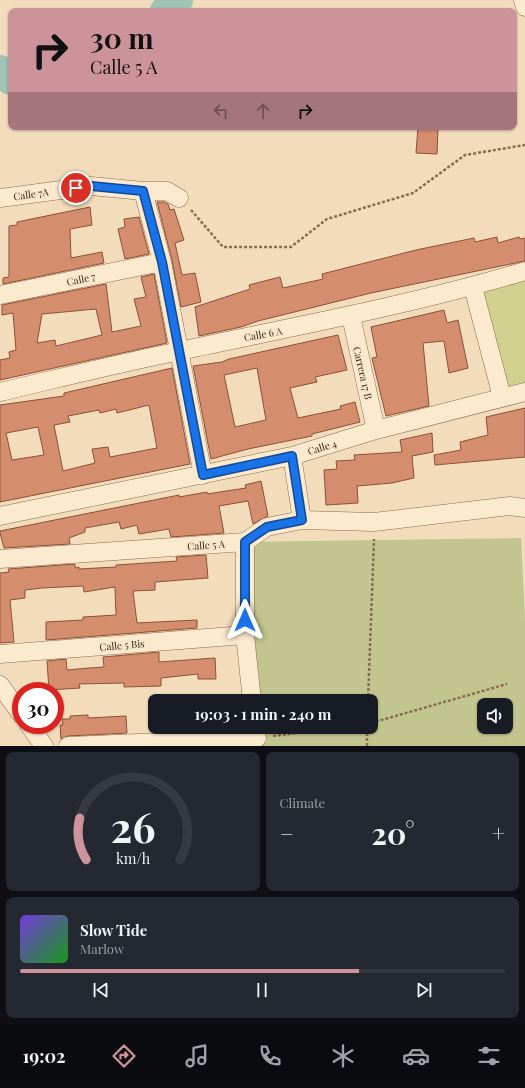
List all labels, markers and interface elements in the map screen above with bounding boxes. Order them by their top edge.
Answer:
text: 30 m [90,19,154,56]
icon: right [24,24,76,76]
text: Calle 5 A [90,55,157,79]
icon: left [210,100,232,122]
icon: ahead [252,100,274,122]
icon: right [294,100,316,122]
pin [59,171,93,205]
icon: arrive [65,177,87,199]
street label: Calle 7A [13,185,50,203]
street label: Calle 7 [65,269,97,289]
street label: Calle 6 A [243,323,284,345]
street label: Carrera 17 B [350,345,376,401]
street label: Calle 4 [306,436,338,458]
street label: Calle 5 A [187,537,226,553]
position arrow [224,599,266,641]
street label: Calle 5 Bis [99,636,145,654]
speed limit sign: 30 [12,682,64,734]
map controls [477,698,513,734]
button: sound [477,698,513,734]
text: 19:03 · 1 min · 240 m [195,704,331,724]
text: Climate [280,794,325,811]
text: 26 [110,797,155,852]
text: 20° [371,813,415,853]
text: − [280,818,294,848]
text: + [492,818,505,848]
text: km/h [116,848,150,867]
text: Slow Tide [80,920,147,940]
text: Marlow [80,940,124,957]
icon: previous [90,979,112,1001]
icon: pause [251,979,273,1001]
icon: next [413,979,435,1001]
icon: directions [110,1042,138,1070]
icon: music [183,1042,211,1070]
icon: phone [256,1042,284,1070]
icon: climate [329,1042,357,1070]
icon: car [402,1042,430,1070]
icon: filters [475,1042,503,1070]
text: 19:02 [22,1044,66,1068]

